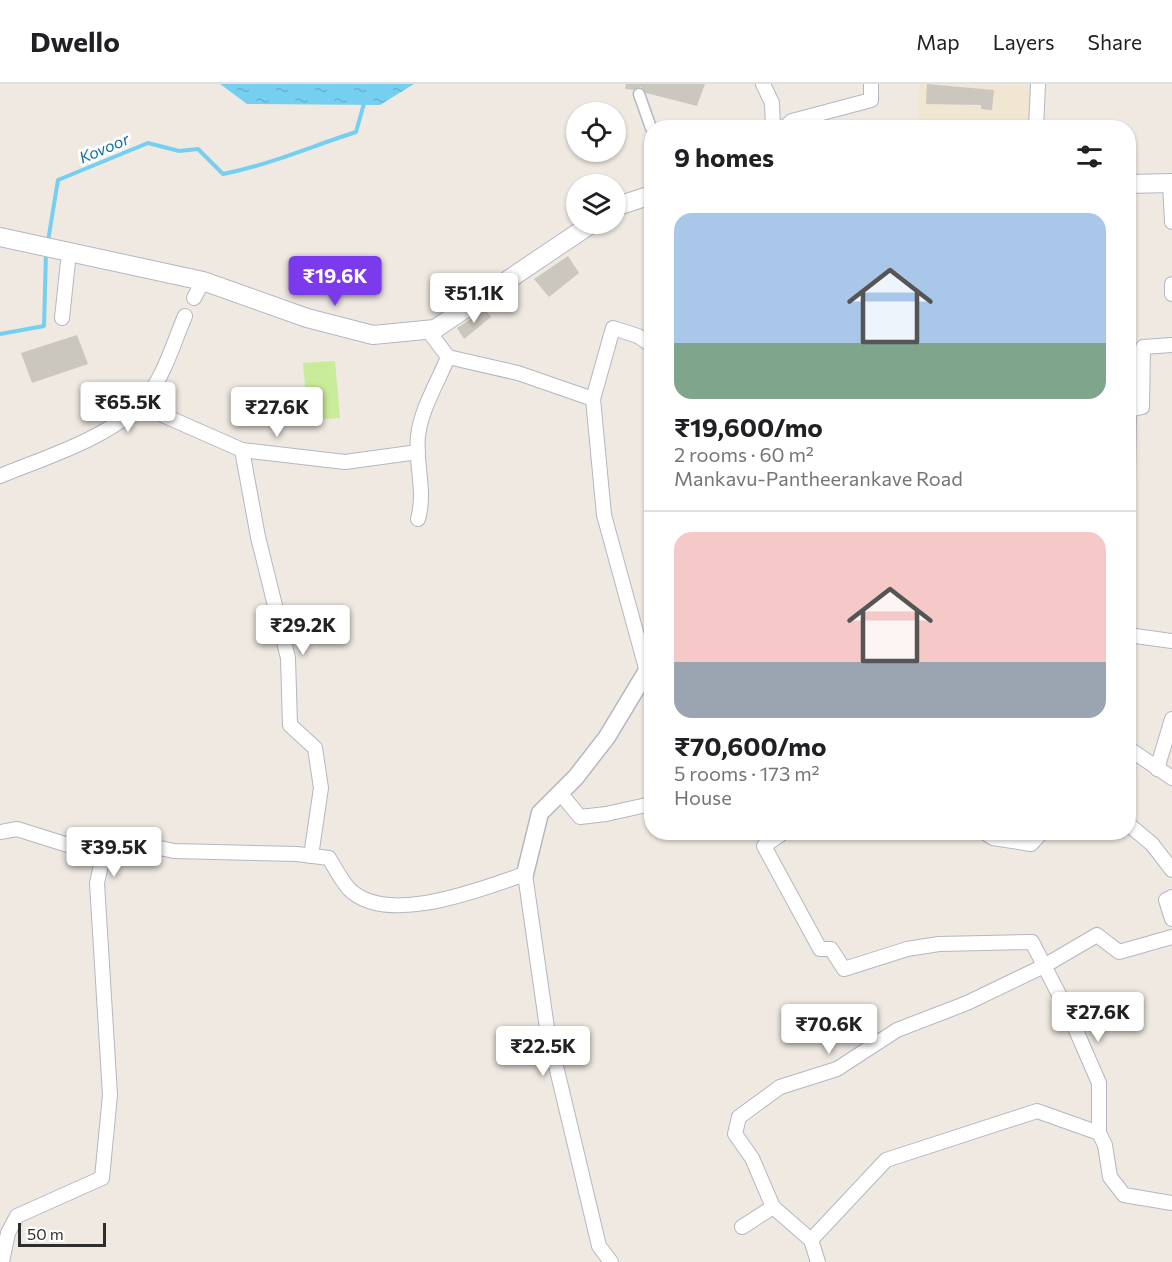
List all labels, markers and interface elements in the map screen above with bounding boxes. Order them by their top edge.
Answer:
text: Dwello [30,24,120,58]
text: Map [916,29,960,54]
text: Layers [993,29,1055,54]
text: Share [1088,29,1142,54]
map controls [566,102,626,234]
button: locate [566,102,626,162]
water label: Kovoor [76,128,132,167]
icon: filters [1073,140,1106,173]
text: 9 homes [674,141,774,172]
button: layers [566,174,626,234]
icon: home [836,252,944,360]
pin: ₹19.6K [286,256,384,307]
text: ₹19.6K [303,263,367,287]
pin: ₹51.1K [425,273,523,324]
text: ₹51.1K [444,280,504,304]
pin: ₹65.5K [79,382,177,433]
pin: ₹27.6K [228,387,326,438]
text: ₹65.5K [94,389,162,413]
text: ₹27.6K [245,394,309,418]
text: ₹19,600/mo [674,411,823,442]
text: 2 rooms · 60 m² [674,442,814,466]
text: Mankavu-Pantheerankave Road [674,466,963,490]
icon: home [836,571,944,679]
pin: ₹29.2K [254,605,352,656]
text: ₹29.2K [270,612,336,636]
text: ₹70,600/mo [674,730,827,761]
text: 5 rooms · 173 m² [674,761,820,785]
text: House [674,785,732,809]
pin: ₹39.5K [65,827,163,878]
text: ₹39.5K [80,834,148,858]
pin: ₹27.6K [1049,992,1147,1043]
text: ₹27.6K [1066,999,1130,1023]
pin: ₹70.6K [780,1004,878,1055]
text: ₹70.6K [795,1011,863,1035]
pin: ₹22.5K [494,1026,592,1077]
text: ₹22.5K [510,1033,576,1057]
scale bar [18,1220,106,1248]
text: 50 m [27,1224,64,1243]

